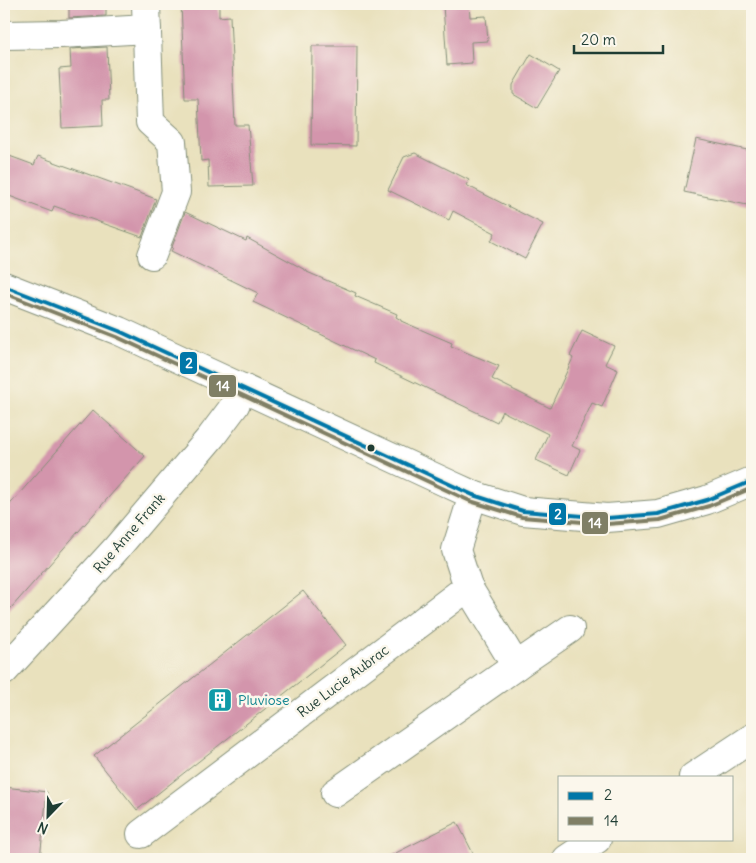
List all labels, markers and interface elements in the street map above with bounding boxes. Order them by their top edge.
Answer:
scale bar [574,22,662,54]
text: 20 m [581,30,616,49]
line badge: 2 [179,351,198,375]
text: 2 [185,354,193,372]
line badge: 14 [208,374,237,398]
text: 14 [216,377,230,395]
unlabelled marker [366,443,376,453]
street label: Rue Anne Frank [89,489,169,577]
line badge: 2 [548,502,567,526]
text: 2 [554,505,562,523]
line badge: 14 [581,511,609,535]
text: 14 [588,514,602,532]
street label: Rue Lucie Aubrac [294,641,392,721]
building icon: Pluviose [207,687,233,713]
place label: Pluviose [238,691,289,709]
legend [558,776,734,840]
text: 2 [604,785,612,804]
north arrow [22,790,72,840]
text: 14 [604,811,619,830]
text: N [35,818,51,838]

